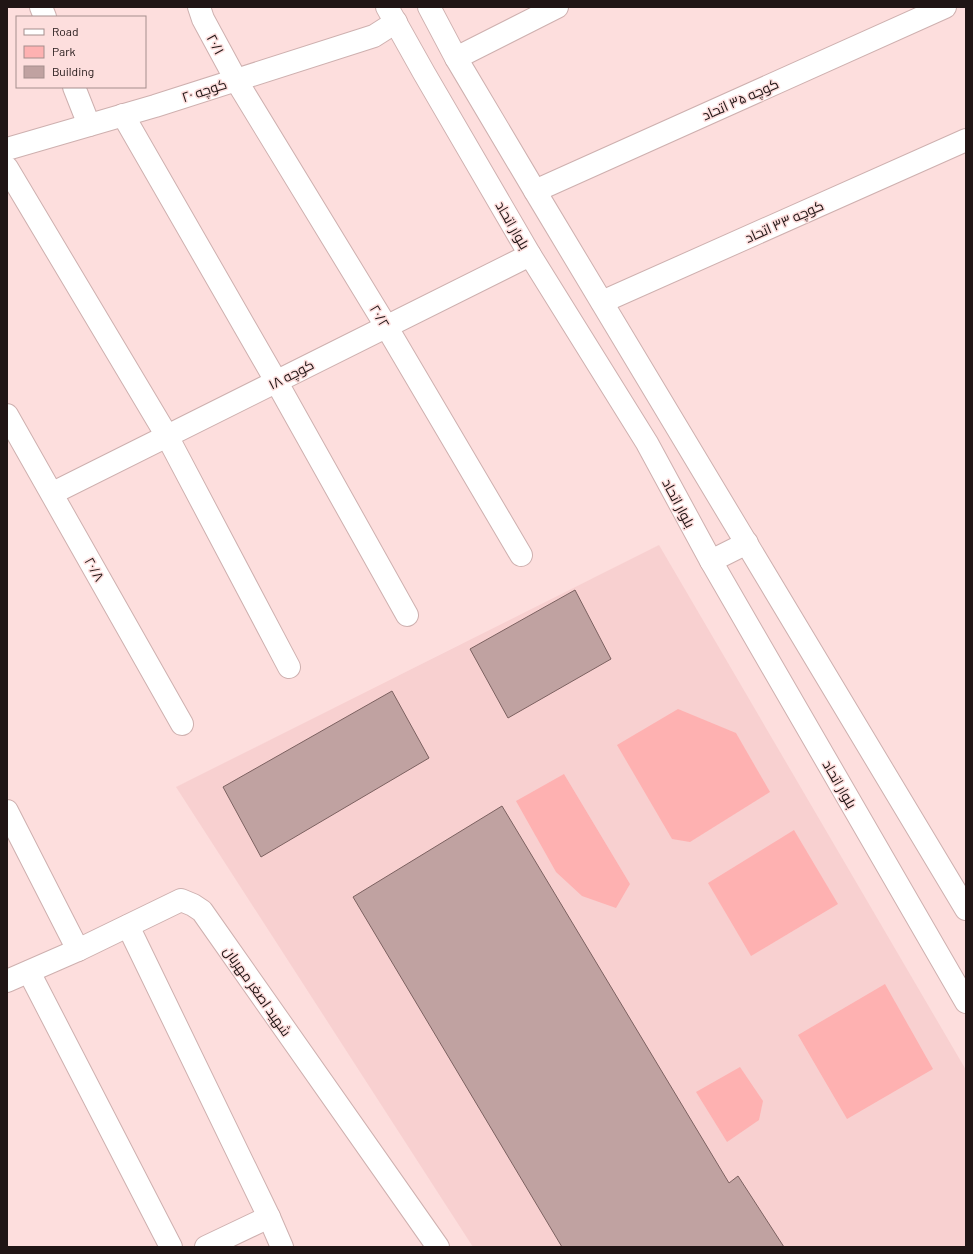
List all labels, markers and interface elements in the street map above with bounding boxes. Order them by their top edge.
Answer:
legend [16,16,146,88]
text: Road [52,24,79,38]
street label: ۲۰/۱ [204,31,228,57]
text: Park [52,44,76,58]
text: Building [52,64,94,78]
street label: کوچه ۲۰ [179,75,229,107]
street label: کوچه ۳۵ اتحاد [699,75,782,125]
street label: کوچه ۳۳ اتحاد [742,196,827,248]
street label: بلوار اتحاد [492,198,534,252]
street label: ۲۰/۲ [367,301,393,331]
street label: کوچه ۱۸ [265,355,317,394]
street label: بلوار اتحاد [659,476,699,530]
street label: ۲۰/۸ [81,554,109,584]
street label: بلوار اتحاد [819,757,861,811]
street label: شهید اصغر مهربان [221,943,295,1039]

